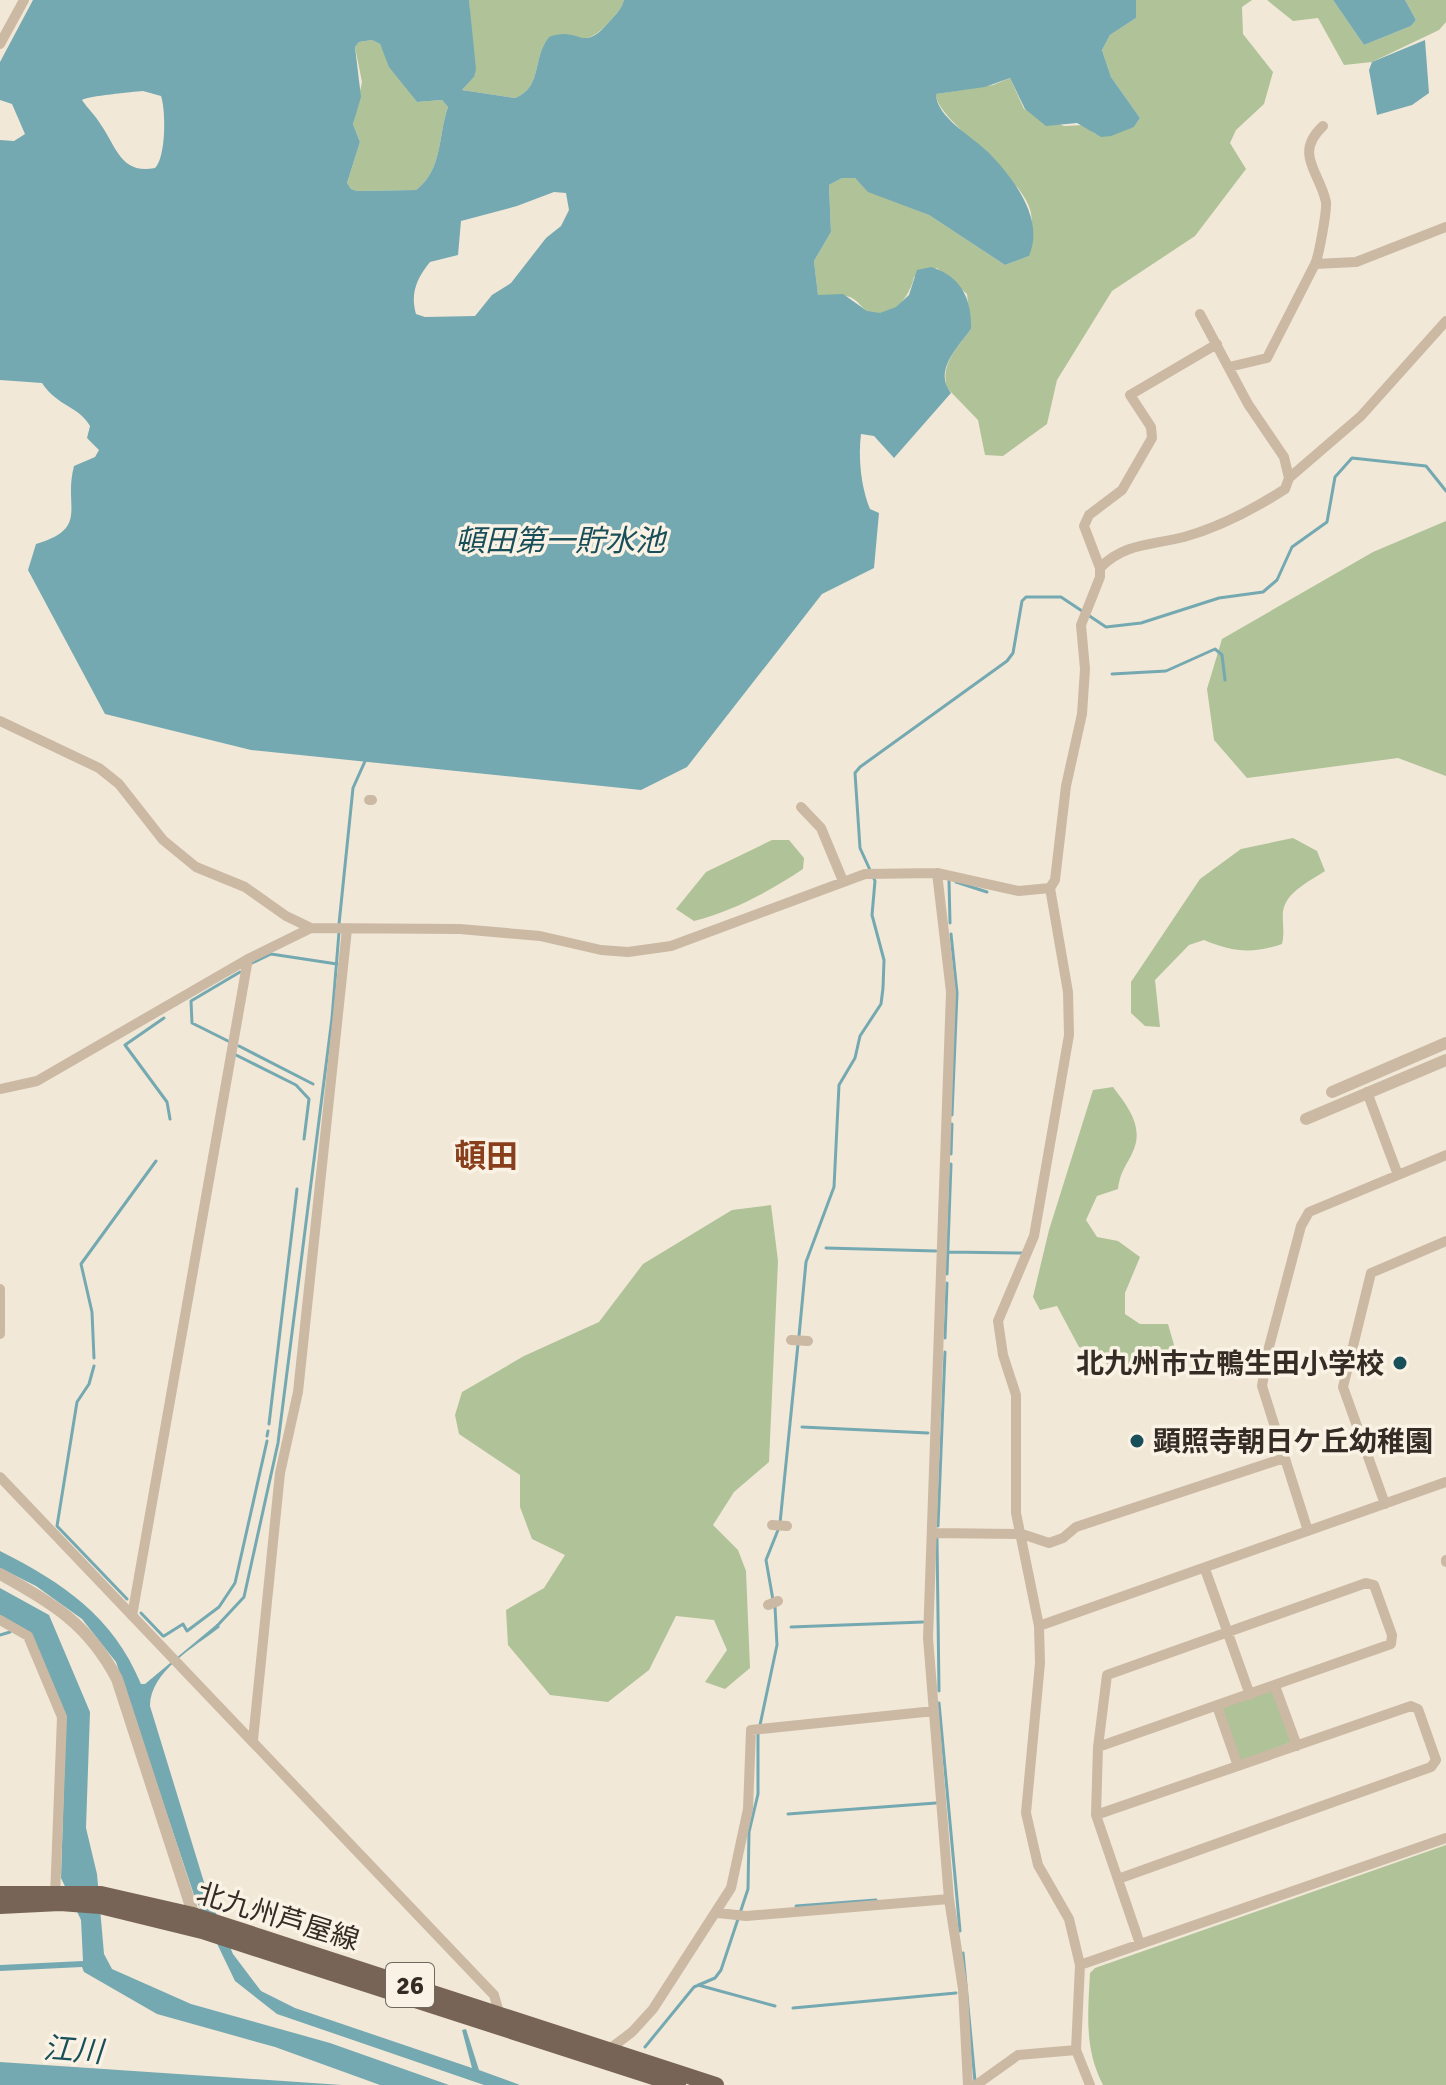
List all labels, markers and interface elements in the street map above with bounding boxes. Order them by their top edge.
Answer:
water label: 頓田第一貯水池 [455,523,668,560]
district label: 頓田 [454,1137,518,1176]
place label: 北九州市立鴨生田小学校 [1076,1347,1384,1381]
marker: 北九州市立鴨生田小学校 [1391,1354,1409,1372]
place label: 顕照寺朝日ケ丘幼稚園 [1153,1425,1433,1459]
marker: 顕照寺朝日ケ丘幼稚園 [1128,1432,1146,1450]
street label: 北九州芦屋線 [192,1876,363,1958]
road number: 26 [386,1963,434,2007]
water label: 江川 [42,2030,107,2071]

